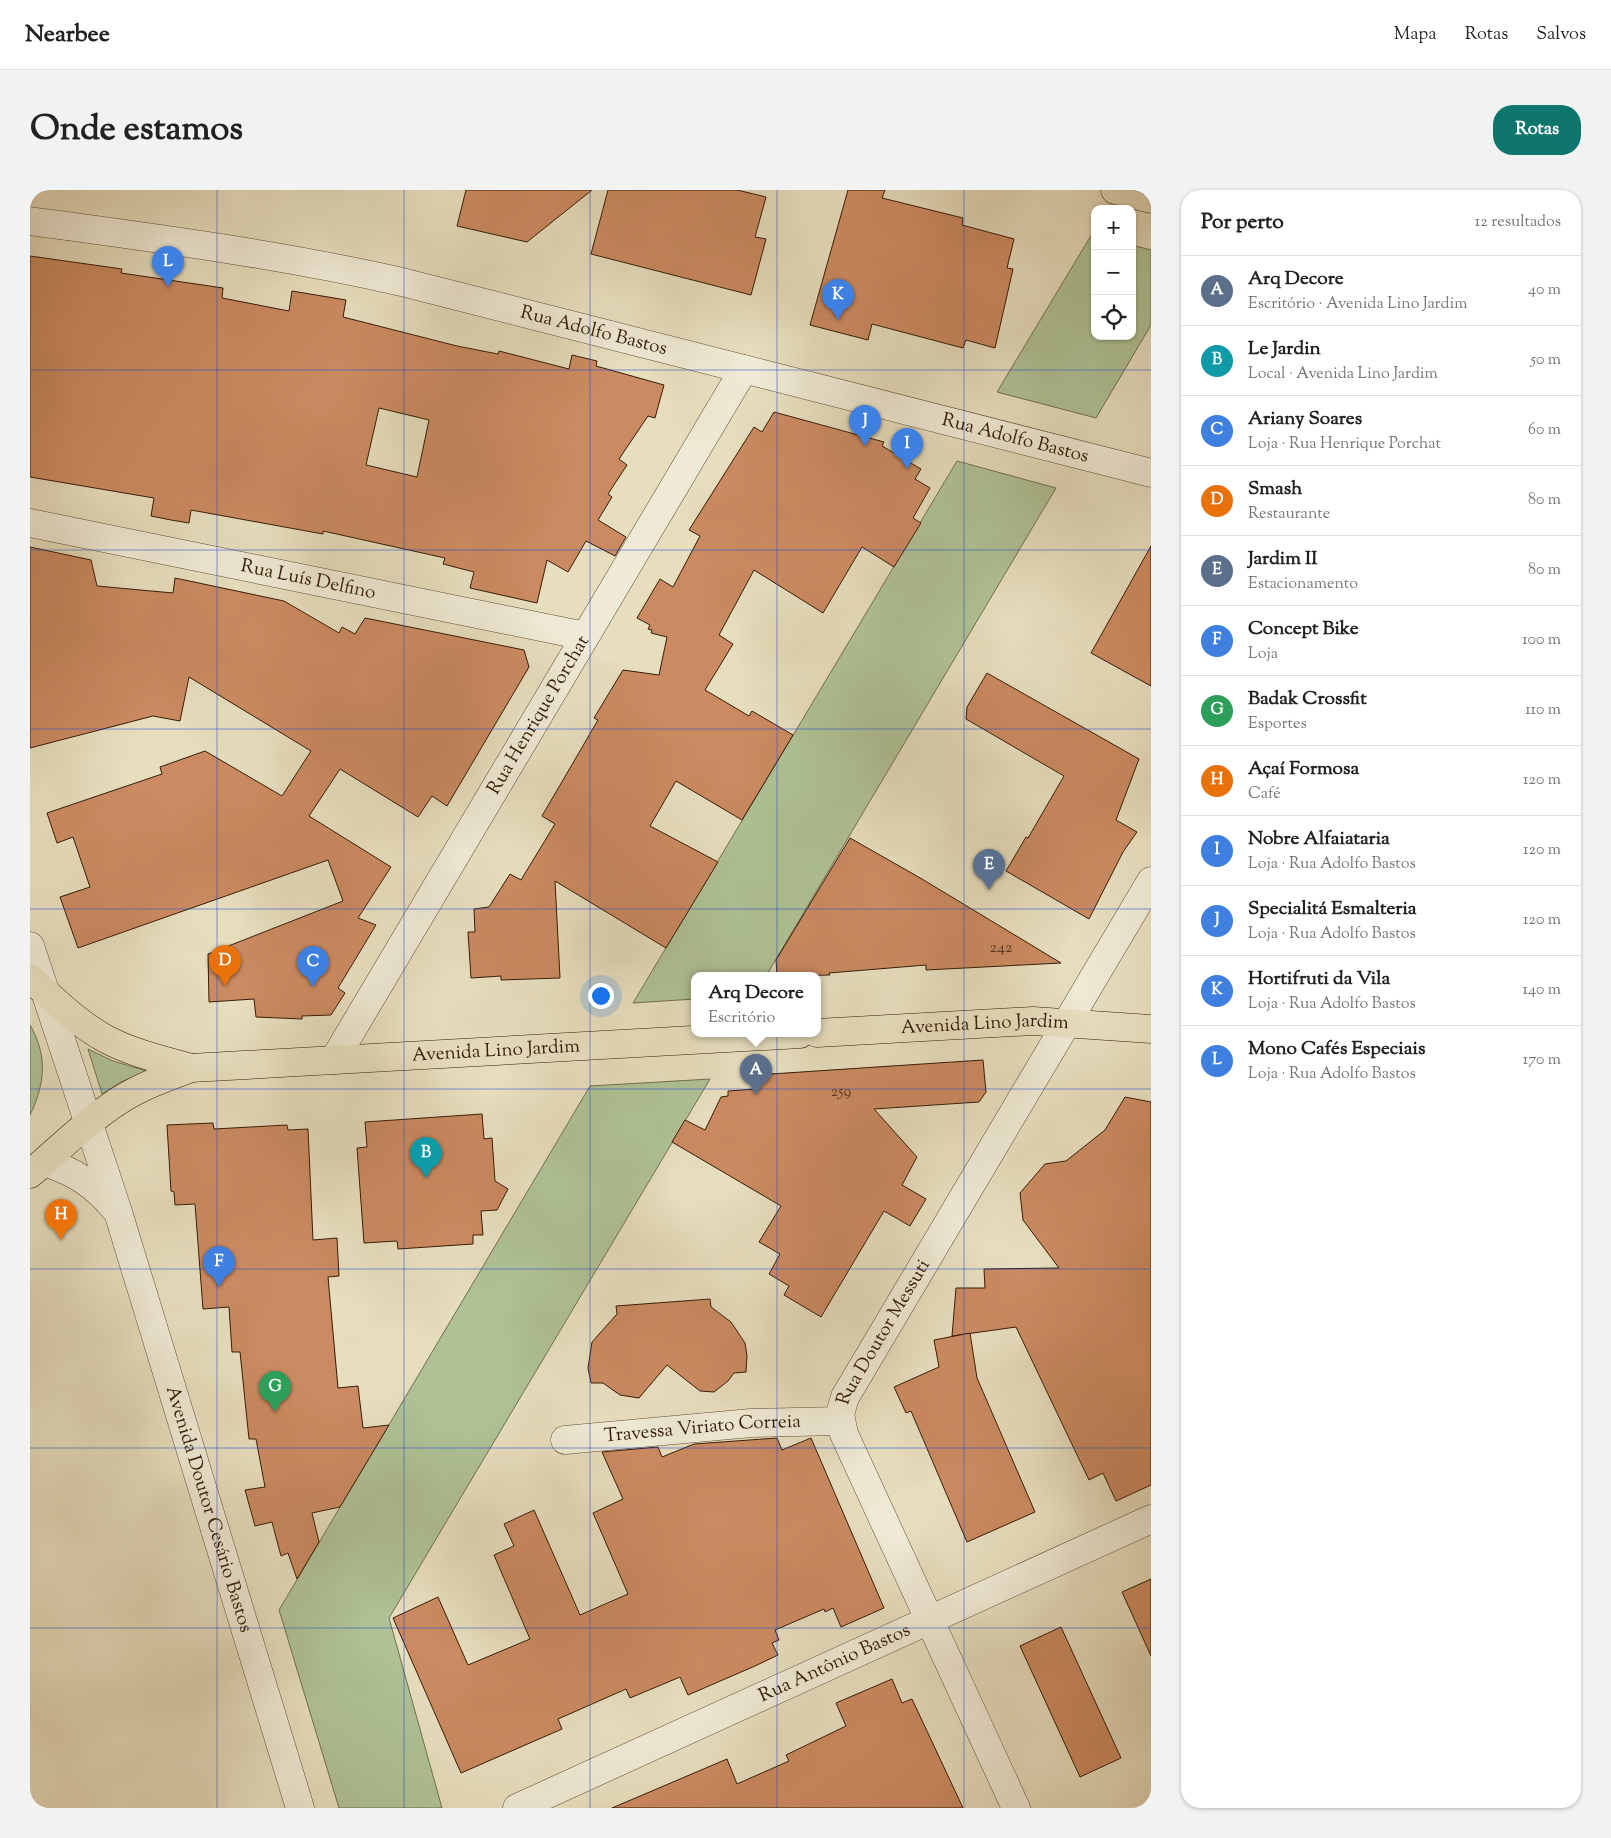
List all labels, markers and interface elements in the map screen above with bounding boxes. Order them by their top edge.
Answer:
text: Nearbee [25,18,110,52]
text: Mapa [1394,22,1437,48]
text: Rotas [1465,22,1508,48]
text: Salvos [1536,22,1586,48]
text: Onde estamos [30,105,243,156]
button: Rotas [1493,105,1581,155]
map controls [1091,205,1136,340]
button: + [1091,205,1136,250]
text: Por perto [1201,208,1284,238]
text: 12 resultados [1475,211,1561,234]
pin: L [152,246,184,287]
button: − [1091,250,1136,295]
text: Arq Decore [1248,266,1344,293]
pin: K [822,279,854,320]
text: A [1211,279,1224,302]
text: 40 m [1528,279,1561,302]
text: Escritório · Avenida Lino Jardim [1248,293,1467,316]
button: locate [1091,295,1136,340]
street label: Rua Adolfo Bastos [517,299,670,363]
text: Le Jardin [1248,336,1321,363]
text: B [1212,349,1222,372]
text: 50 m [1530,349,1561,372]
text: Local · Avenida Lino Jardim [1248,363,1438,386]
pin: J [849,405,881,446]
text: Ariany Soares [1248,406,1362,433]
street label: Rua Adolfo Bastos [939,407,1092,470]
text: C [1211,419,1223,442]
text: 60 m [1528,419,1561,442]
pin: I [891,428,923,469]
text: Loja · Rua Henrique Porchat [1248,433,1441,456]
text: Smash [1248,476,1302,503]
text: D [1211,489,1223,512]
text: 80 m [1528,489,1561,512]
text: Restaurante [1248,503,1330,526]
text: Jardim II [1248,546,1317,573]
street label: Rua Luís Delfino [238,553,378,607]
text: E [1212,559,1222,582]
text: 80 m [1528,559,1561,582]
text: Estacionamento [1248,573,1358,596]
text: Concept Bike [1248,616,1359,643]
text: F [1213,629,1221,652]
text: 100 m [1522,629,1561,652]
street label: Rua Henrique Porchat [481,630,597,800]
text: Loja [1248,643,1278,666]
text: Badak Crossfit [1248,686,1367,713]
text: G [1210,699,1224,722]
text: 110 m [1525,699,1561,722]
text: Esportes [1248,713,1307,736]
text: Açaí Formosa [1248,756,1359,783]
text: H [1211,769,1223,792]
text: 120 m [1523,769,1561,792]
text: Café [1248,783,1281,806]
text: Nobre Alfaiataria [1248,826,1390,853]
text: I [1214,839,1220,862]
text: 120 m [1523,839,1561,862]
pin: E [973,849,1005,890]
text: Loja · Rua Adolfo Bastos [1248,853,1416,876]
text: Specialitá Esmalteria [1248,896,1417,923]
text: J [1215,909,1219,932]
text: 120 m [1523,909,1561,932]
text: Loja · Rua Adolfo Bastos [1248,923,1416,946]
house number: 242 [989,937,1013,960]
pin: D [209,945,241,986]
pin: C [297,946,329,987]
text: Hortifruti da Vila [1248,966,1390,993]
popup [691,972,821,1037]
text: K [1211,979,1223,1002]
text: 140 m [1523,979,1561,1002]
text: Arq Decore [708,980,804,1007]
your location [588,983,614,1009]
text: Loja · Rua Adolfo Bastos [1248,993,1416,1016]
text: Escritório [708,1007,775,1030]
street label: Avenida Lino Jardim [900,1007,1070,1042]
street label: Avenida Lino Jardim [411,1033,581,1069]
text: Mono Cafés Especiais [1248,1036,1425,1063]
text: L [1212,1049,1222,1072]
text: 170 m [1523,1049,1561,1072]
pin: A [740,1054,772,1095]
text: Loja · Rua Adolfo Bastos [1248,1063,1416,1086]
house number: 259 [831,1081,852,1104]
pin: B [410,1137,442,1178]
pin: H [45,1199,77,1240]
pin: F [203,1246,235,1287]
street label: Rua Doutor Messuti [830,1254,937,1408]
pin: G [259,1371,291,1412]
street label: Avenida Doutor Cesário Bastos [158,1383,259,1636]
street label: Travessa Viriato Correia [603,1408,801,1450]
street label: Rua Antônio Bastos [754,1617,915,1710]

